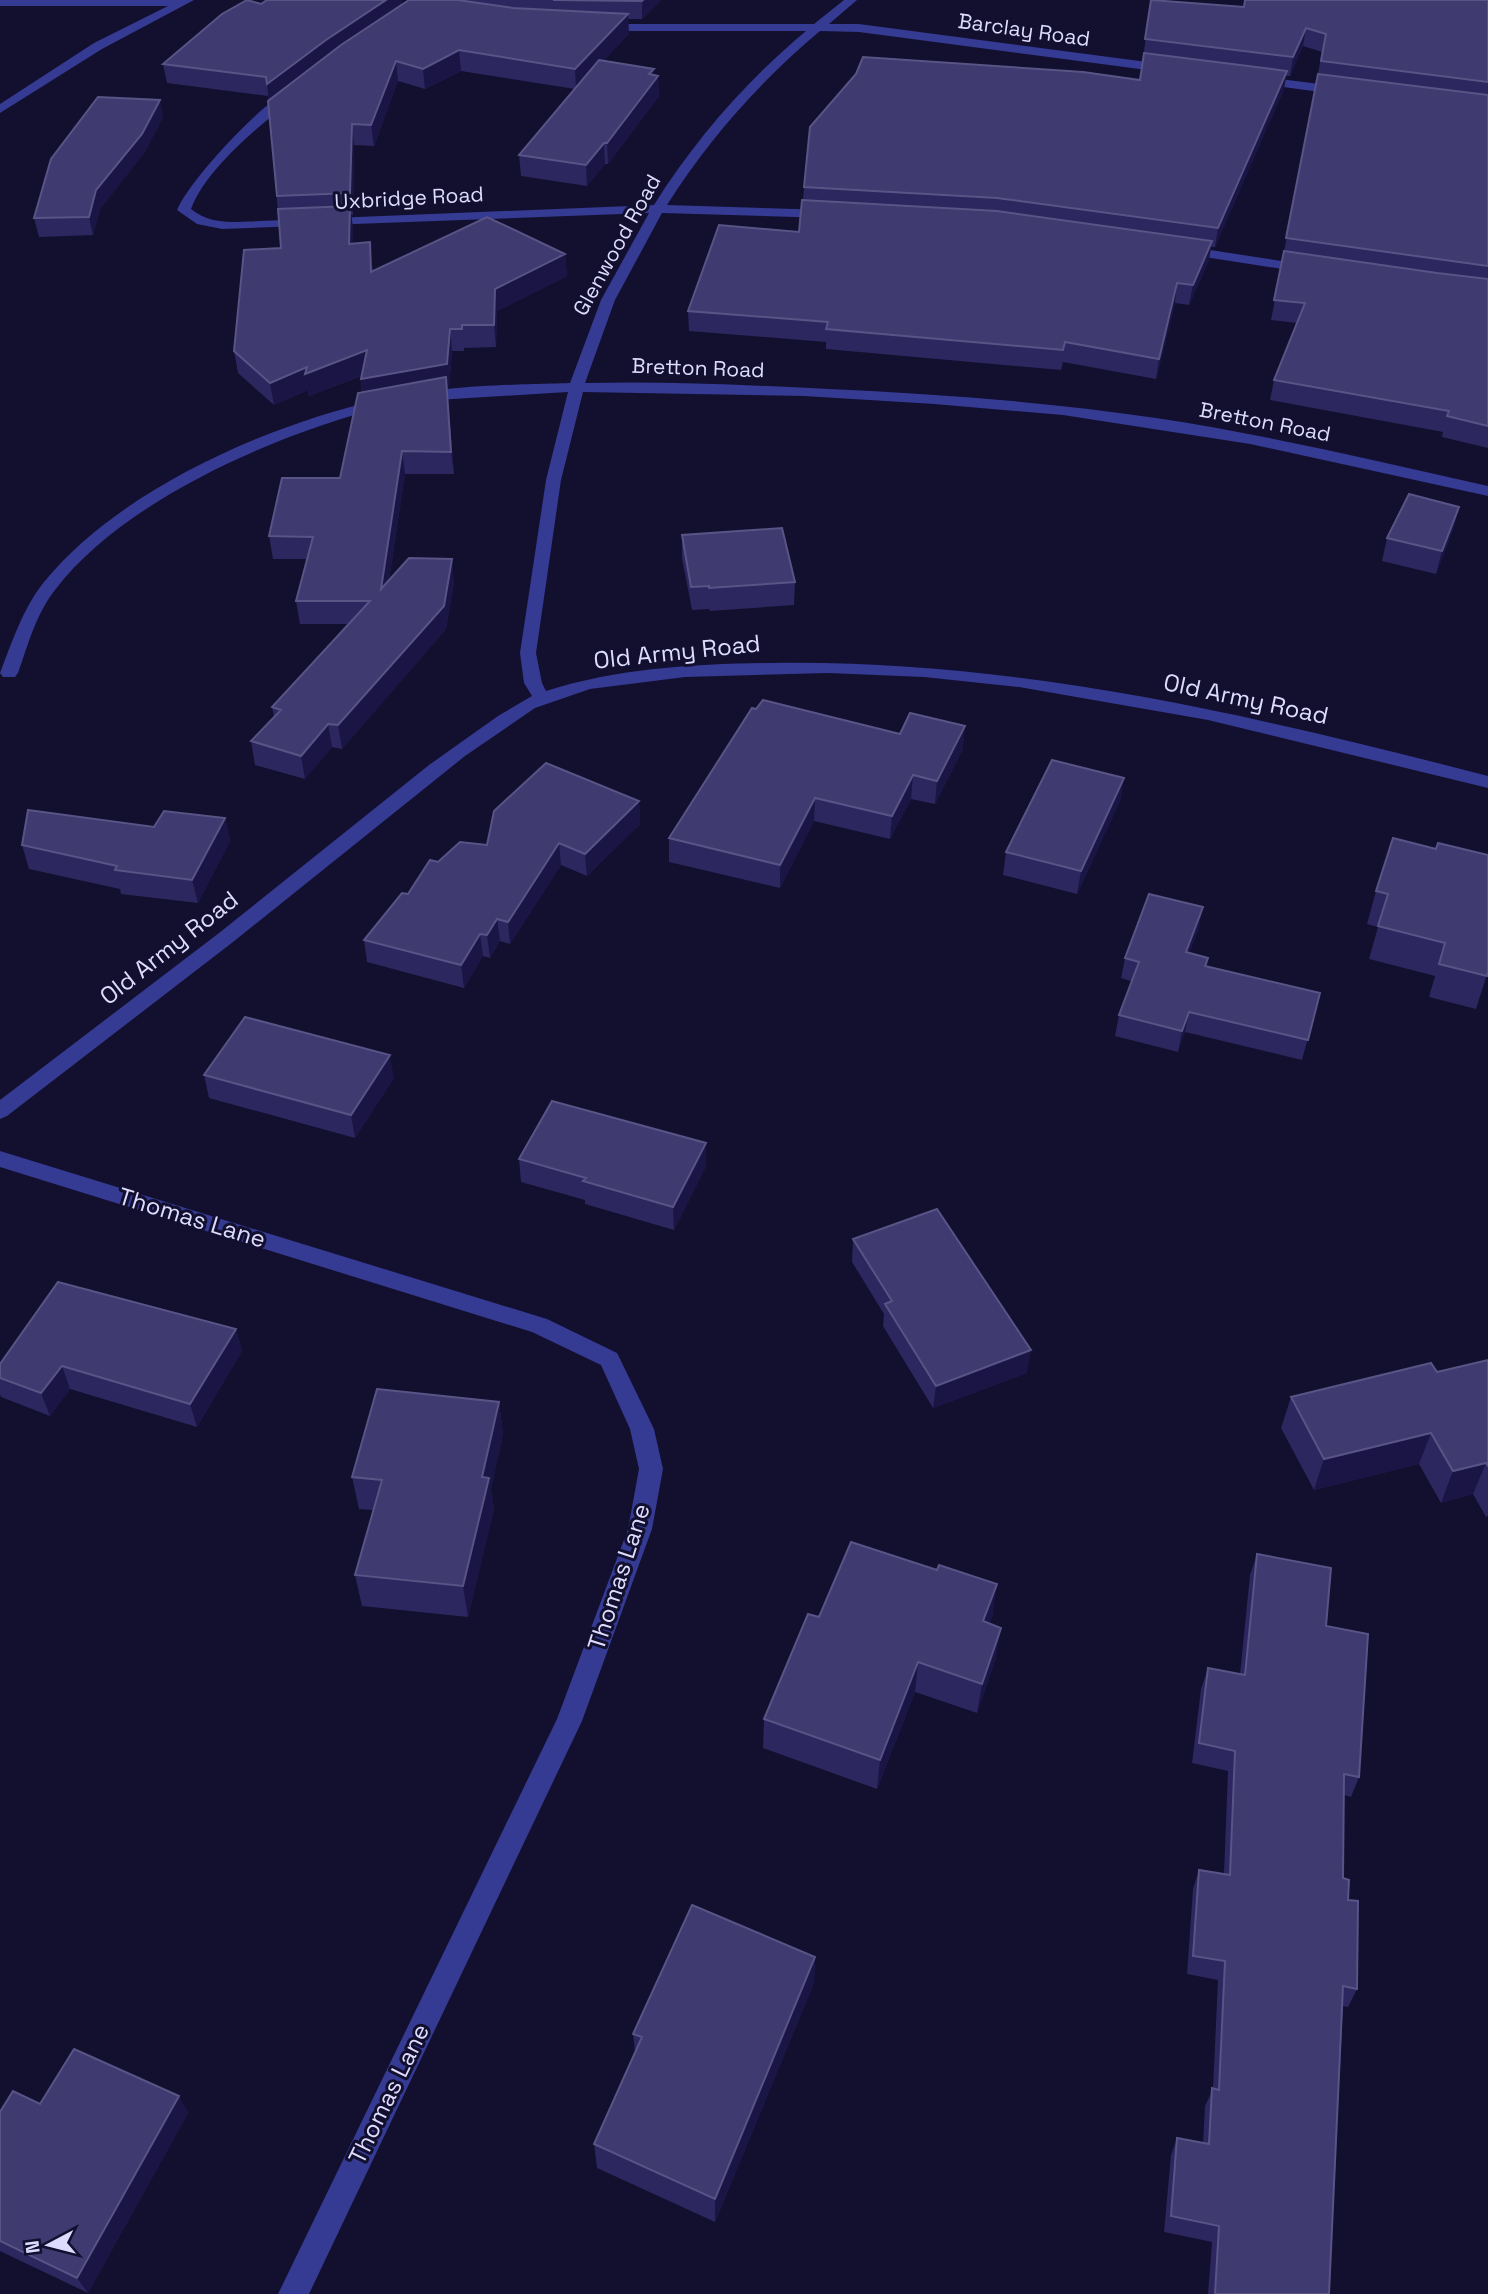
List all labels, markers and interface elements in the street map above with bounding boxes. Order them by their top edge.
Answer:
street label: Barclay Road [956,7,1092,52]
street label: Glenwood Road [567,169,666,320]
street label: Uxbridge Road [334,180,484,215]
street label: Bretton Road [631,352,765,383]
street label: Bretton Road [1197,396,1333,447]
street label: Old Army Road [592,627,762,676]
street label: Old Army Road [1161,666,1331,731]
street label: Old Army Road [93,884,244,1011]
street label: Thomas Lane [115,1180,270,1255]
street label: Thomas Lane [580,1499,657,1654]
street label: Thomas Lane [341,2018,436,2169]
north arrow [14,2210,84,2280]
text: N [19,2239,46,2255]

